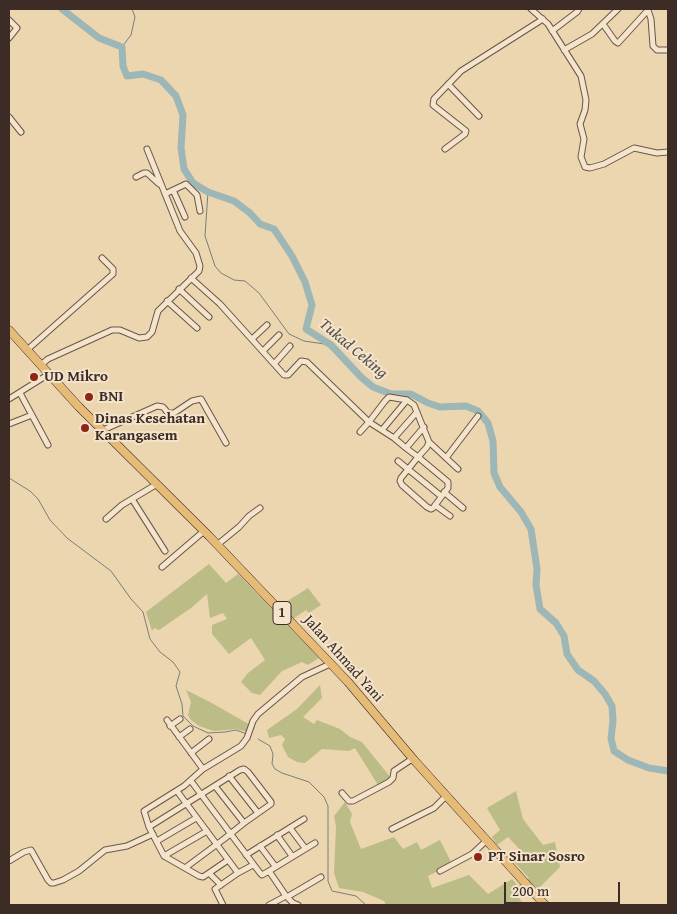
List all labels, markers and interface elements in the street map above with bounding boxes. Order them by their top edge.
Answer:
water label: Tukad Ceking [315,315,391,383]
place label: UD Mikro [44,368,108,386]
marker: UD Mikro [28,371,40,383]
place label: BNI [99,388,123,406]
marker: BNI [83,391,95,403]
place label: Dinas Kesehatan Karangasem [95,410,205,445]
marker: Dinas Kesehatan Karangasem [79,422,91,434]
road number: 1 [273,602,291,624]
street label: Jalan Ahmad Yani [299,612,387,706]
place label: PT Sinar Sosro [488,848,585,866]
marker: PT Sinar Sosro [472,851,484,863]
scale bar [507,872,623,904]
text: 200 m [512,880,549,901]

